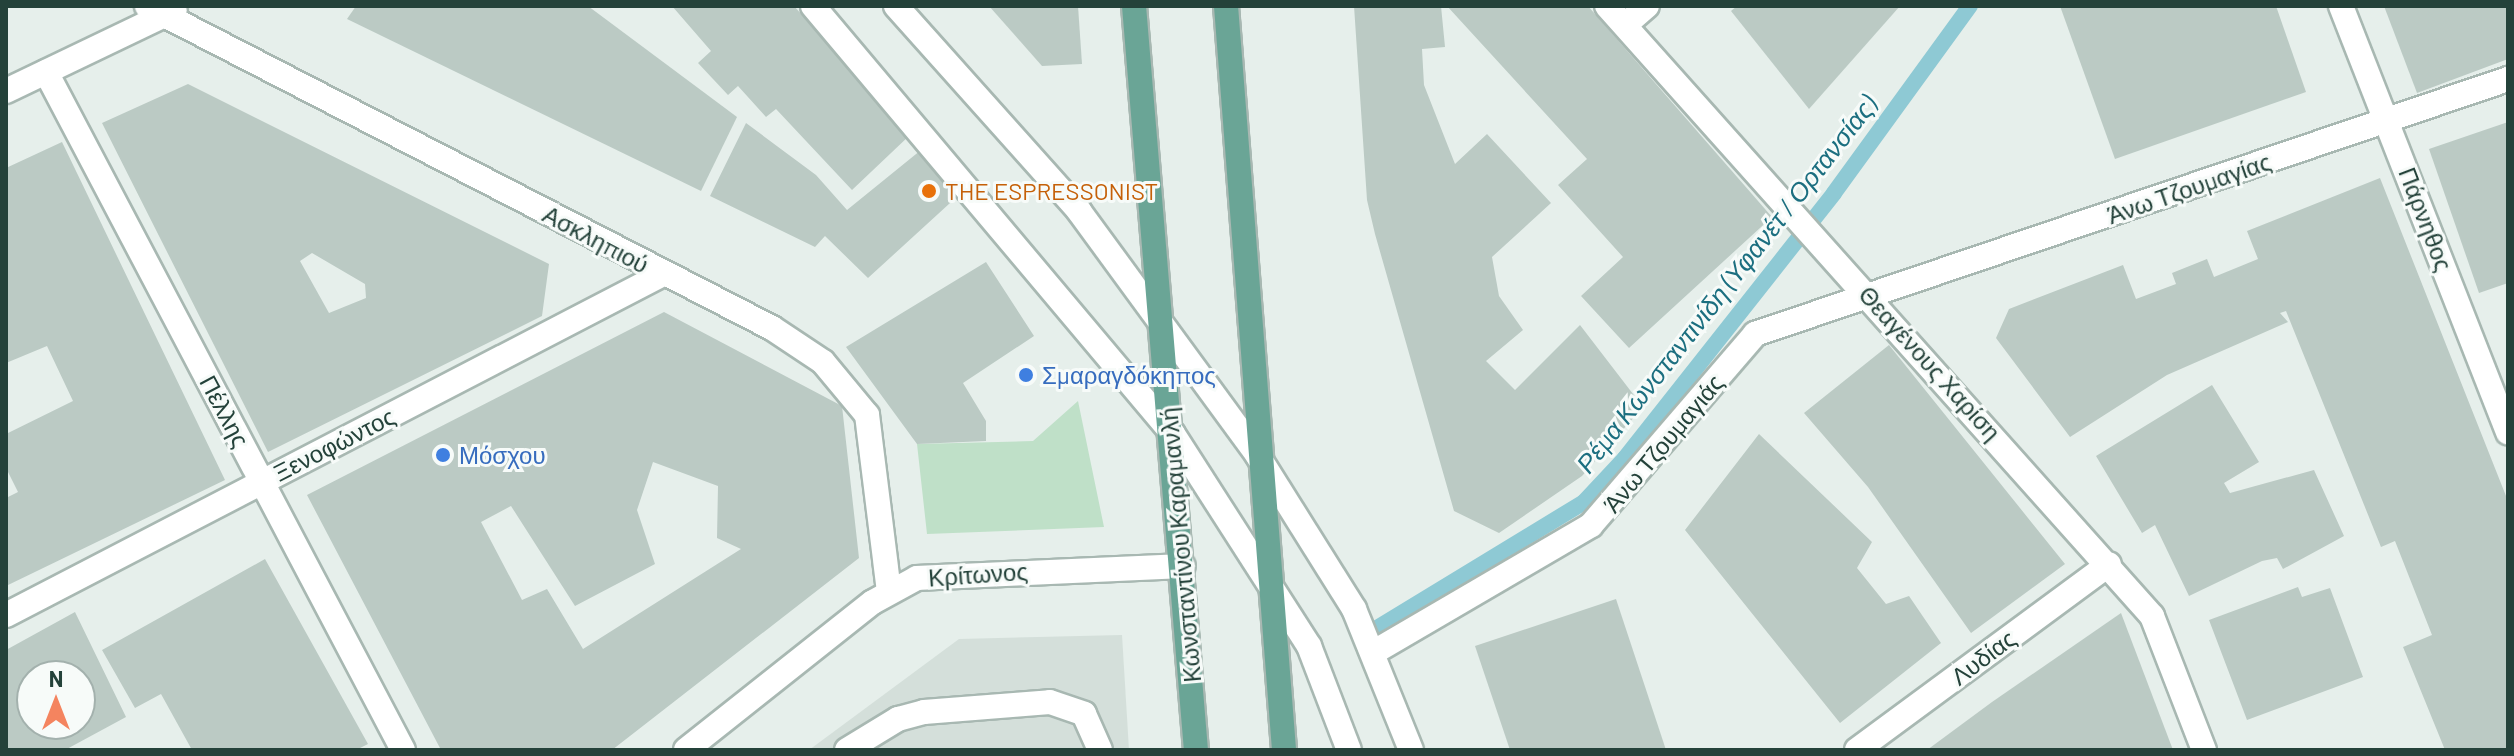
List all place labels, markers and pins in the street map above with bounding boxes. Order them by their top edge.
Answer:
place label: THE ESPRESSONIST [945,177,1158,205]
marker: THE ESPRESSONIST [920,182,938,200]
place label: Σμαραγδόκηπος [1042,361,1216,389]
marker: Σμαραγδόκηπος [1017,366,1035,384]
place label: Μόσχου [459,441,546,469]
marker: Μόσχου [434,446,452,464]

